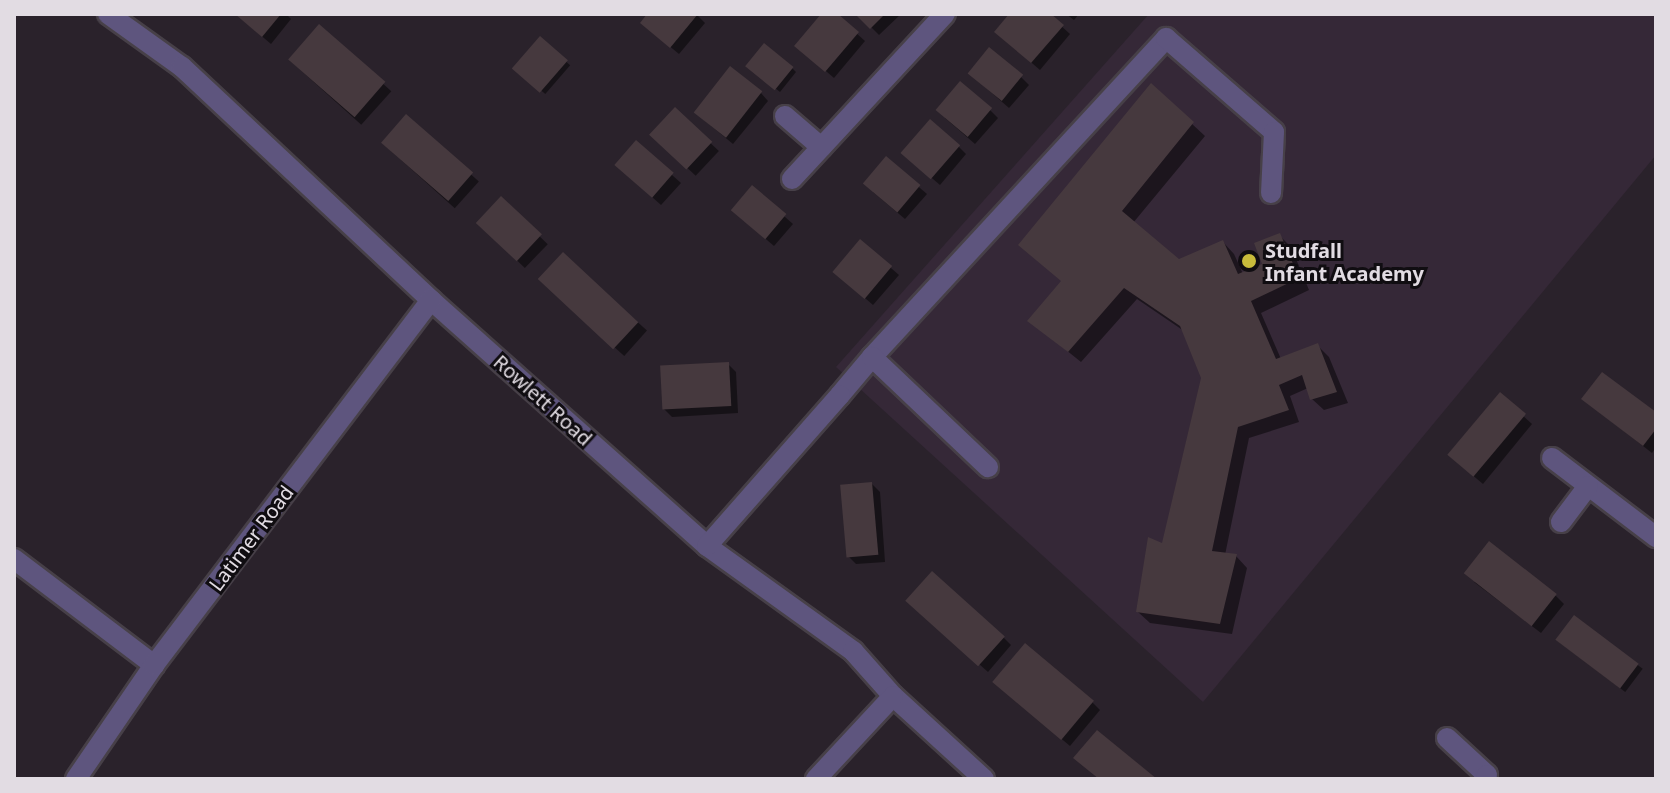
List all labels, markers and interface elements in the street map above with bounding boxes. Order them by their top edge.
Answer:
place label: Studfall Infant Academy [1265,238,1424,285]
marker: Studfall Infant Academy [1240,252,1258,270]
street label: Rowlett Road [489,350,597,450]
street label: Latimer Road [204,481,298,595]

